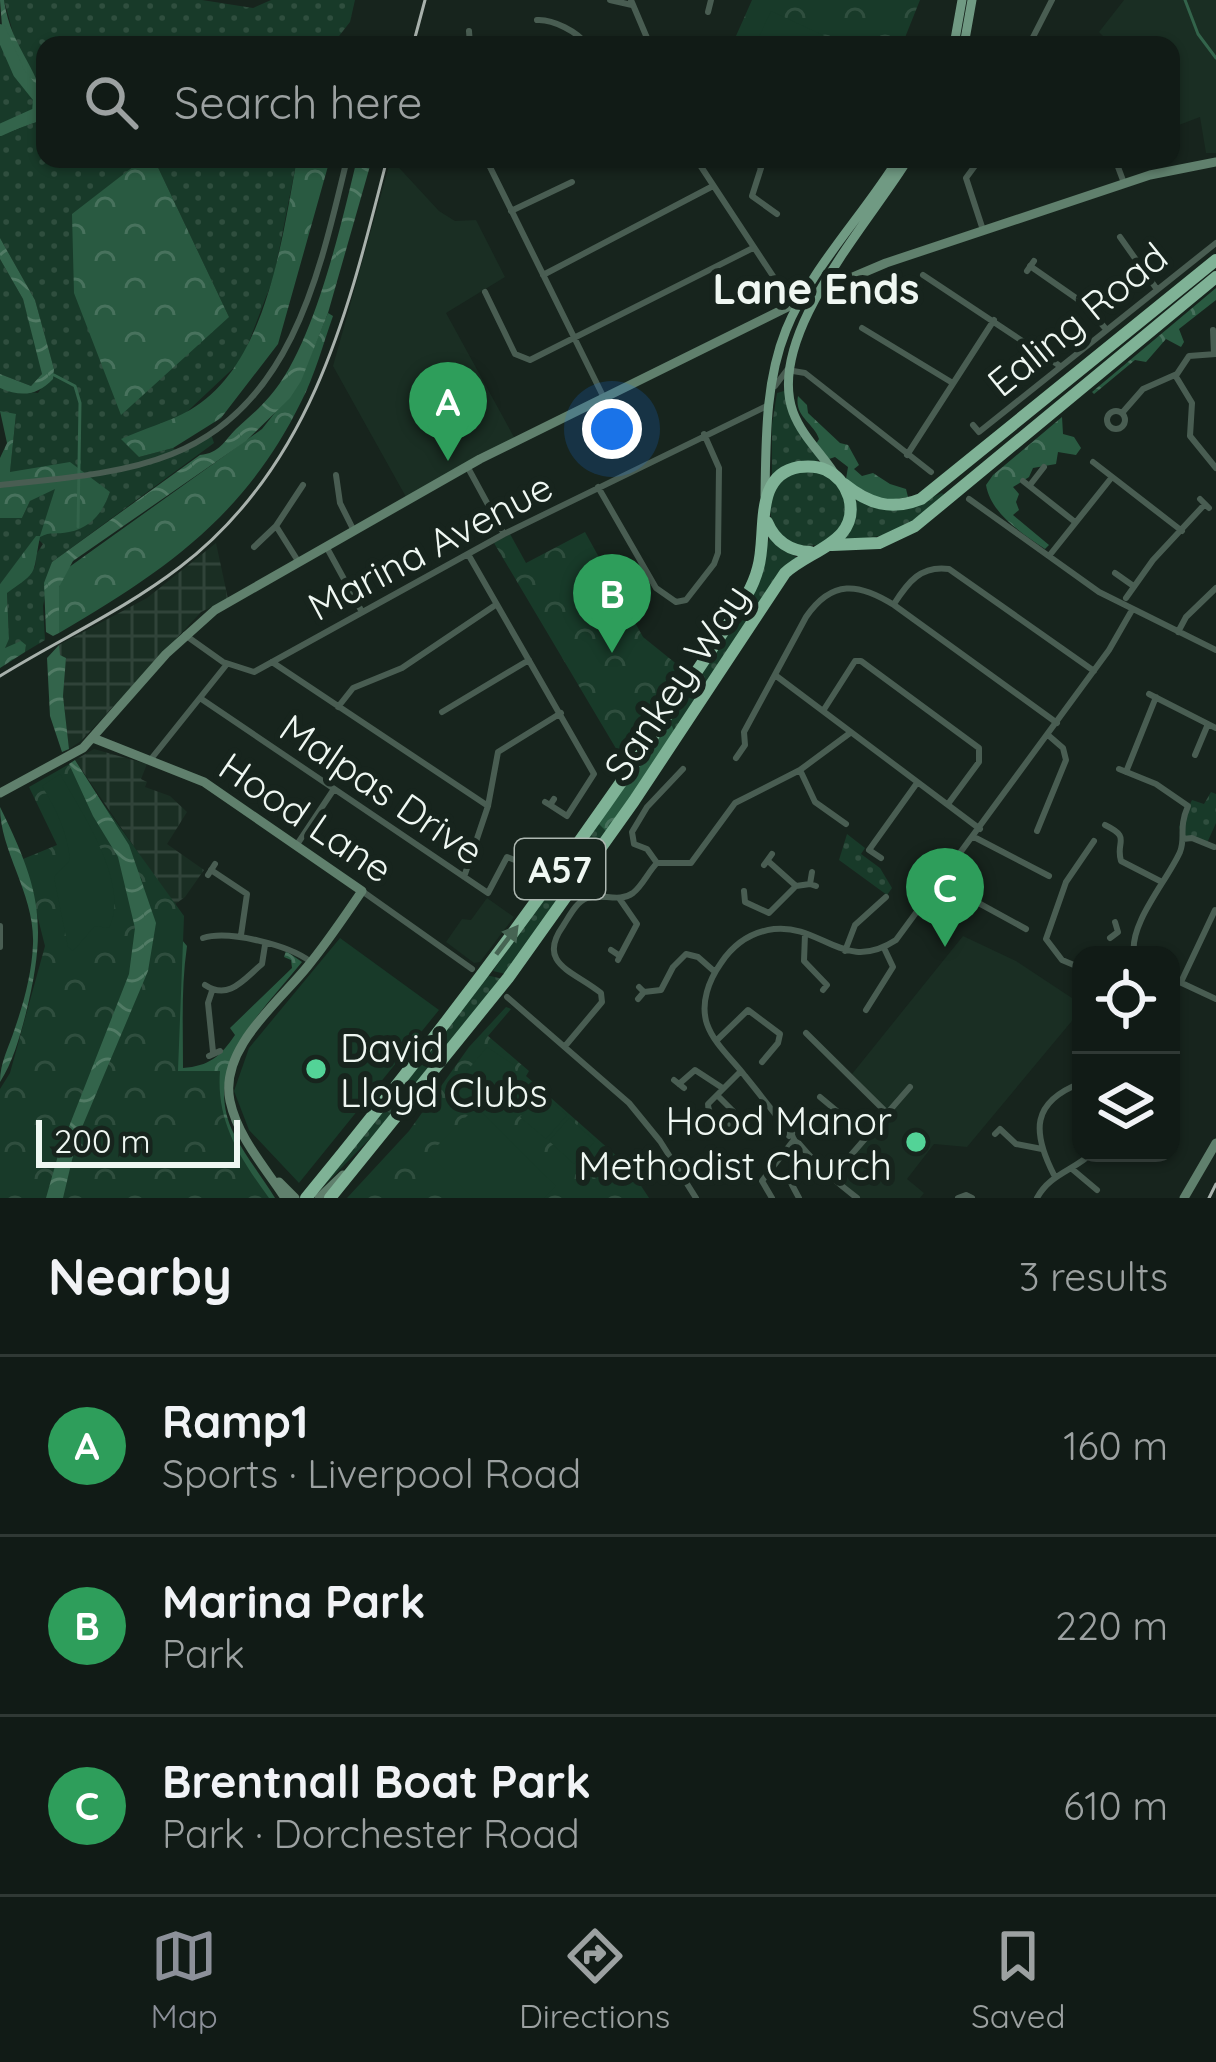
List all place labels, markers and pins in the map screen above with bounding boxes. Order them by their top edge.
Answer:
pin: A [409,362,487,461]
pin: B [573,554,651,653]
pin: C [906,848,984,947]
place label: David Lloyd Clubs [340,1023,547,1117]
marker: David Lloyd Clubs [303,1056,329,1082]
place label: Hood Manor Methodist Church [578,1096,892,1190]
marker: Hood Manor Methodist Church [903,1129,929,1155]

